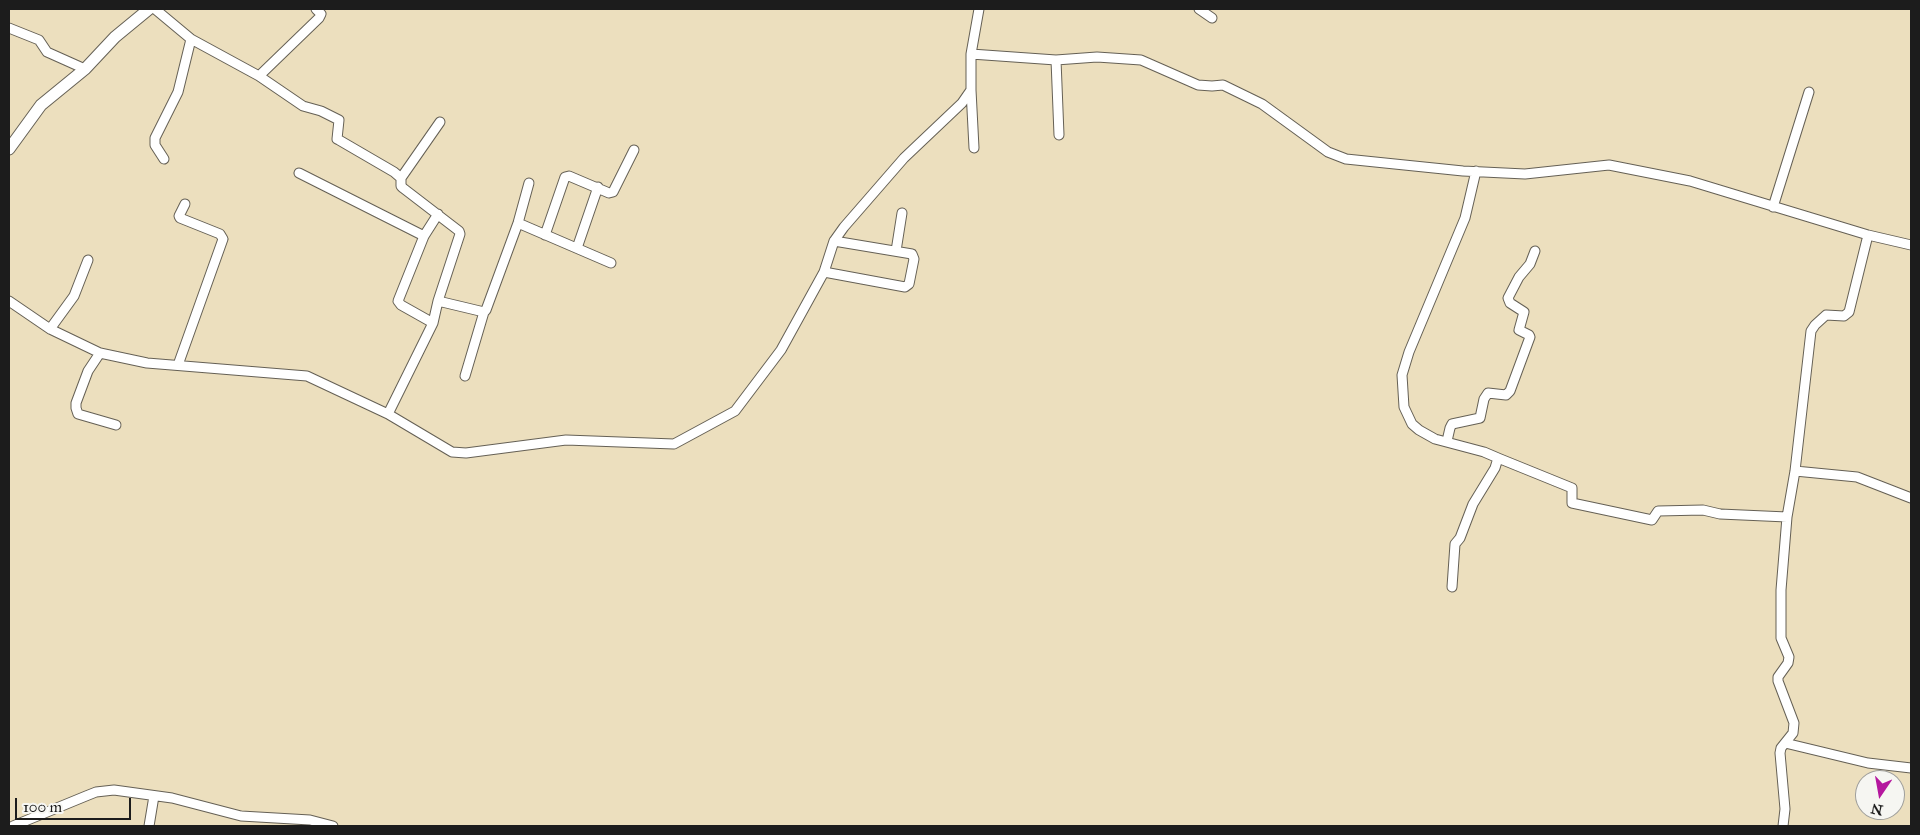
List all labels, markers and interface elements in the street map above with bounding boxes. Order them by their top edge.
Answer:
north arrow [1855,770,1905,820]
scale bar [18,788,134,820]
text: 100 m [23,798,62,816]
text: N [1869,800,1885,819]

